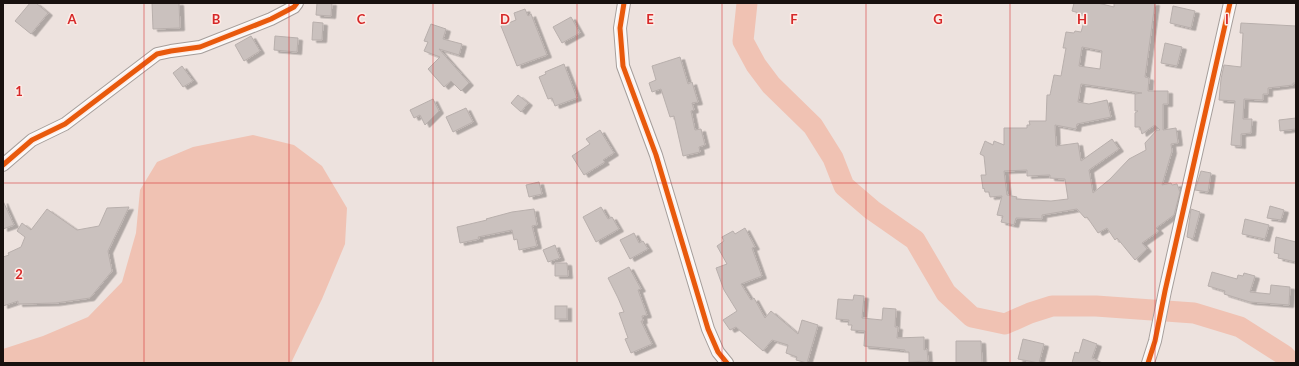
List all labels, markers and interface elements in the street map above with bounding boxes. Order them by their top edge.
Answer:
text: A [66,11,77,27]
text: B [212,11,221,27]
text: C [357,11,366,27]
text: D [500,11,510,27]
text: E [646,11,654,27]
text: F [790,11,798,27]
text: G [933,11,943,27]
text: H [1077,11,1087,27]
text: I [1225,11,1229,27]
text: 1 [15,83,23,99]
text: 2 [15,266,23,282]

